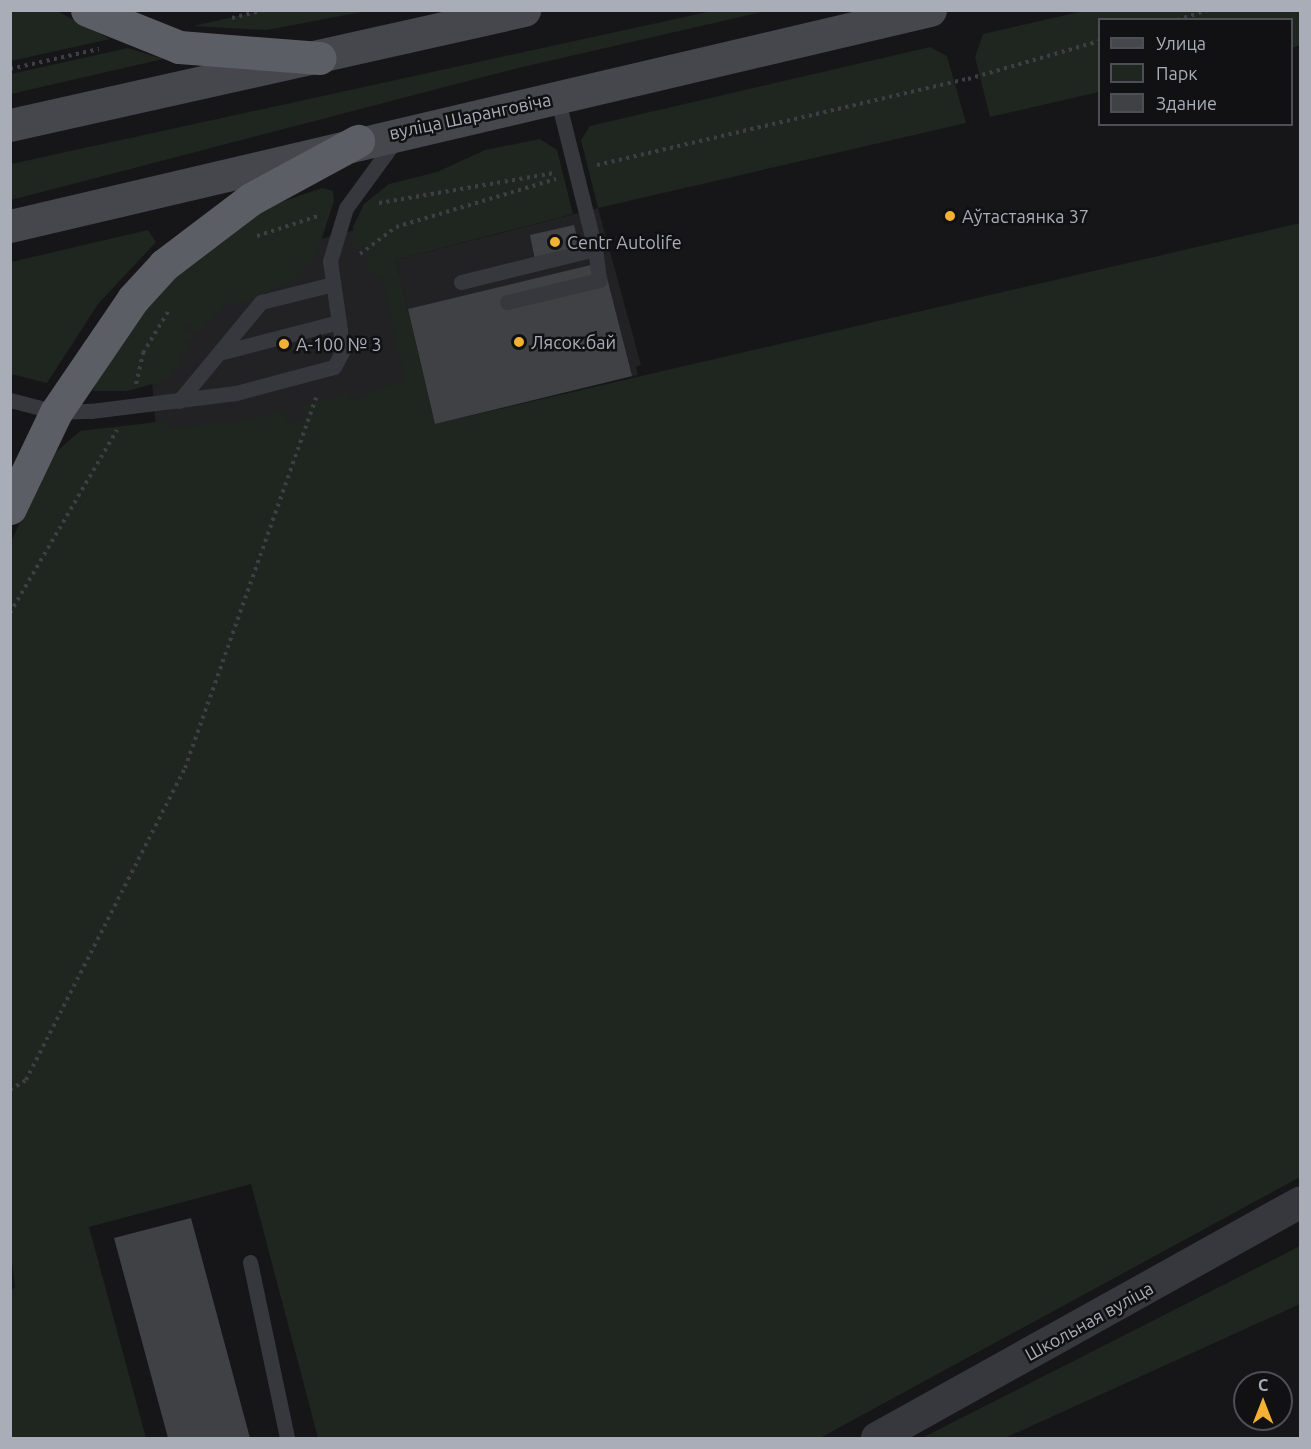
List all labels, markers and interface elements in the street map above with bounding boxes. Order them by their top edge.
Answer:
legend [1098,18,1293,126]
text: Улица [1156,33,1206,53]
text: Парк [1156,63,1197,83]
street label: вуліца Шаранговіча [387,88,553,144]
text: Здание [1156,93,1217,113]
place label: Аўтастаянка 37 [962,205,1089,227]
marker: Аўтастаянка 37 [943,209,957,223]
place label: Centr Autolife [567,231,682,253]
marker: Centr Autolife [548,235,562,249]
place label: Лясок.бай [531,331,616,353]
place label: А-100 № 3 [296,333,382,355]
marker: Лясок.бай [512,335,526,349]
marker: А-100 № 3 [277,337,291,351]
street label: Школьная вуліца [1021,1277,1157,1365]
north arrow [1233,1371,1293,1431]
text: С [1258,1376,1268,1394]

